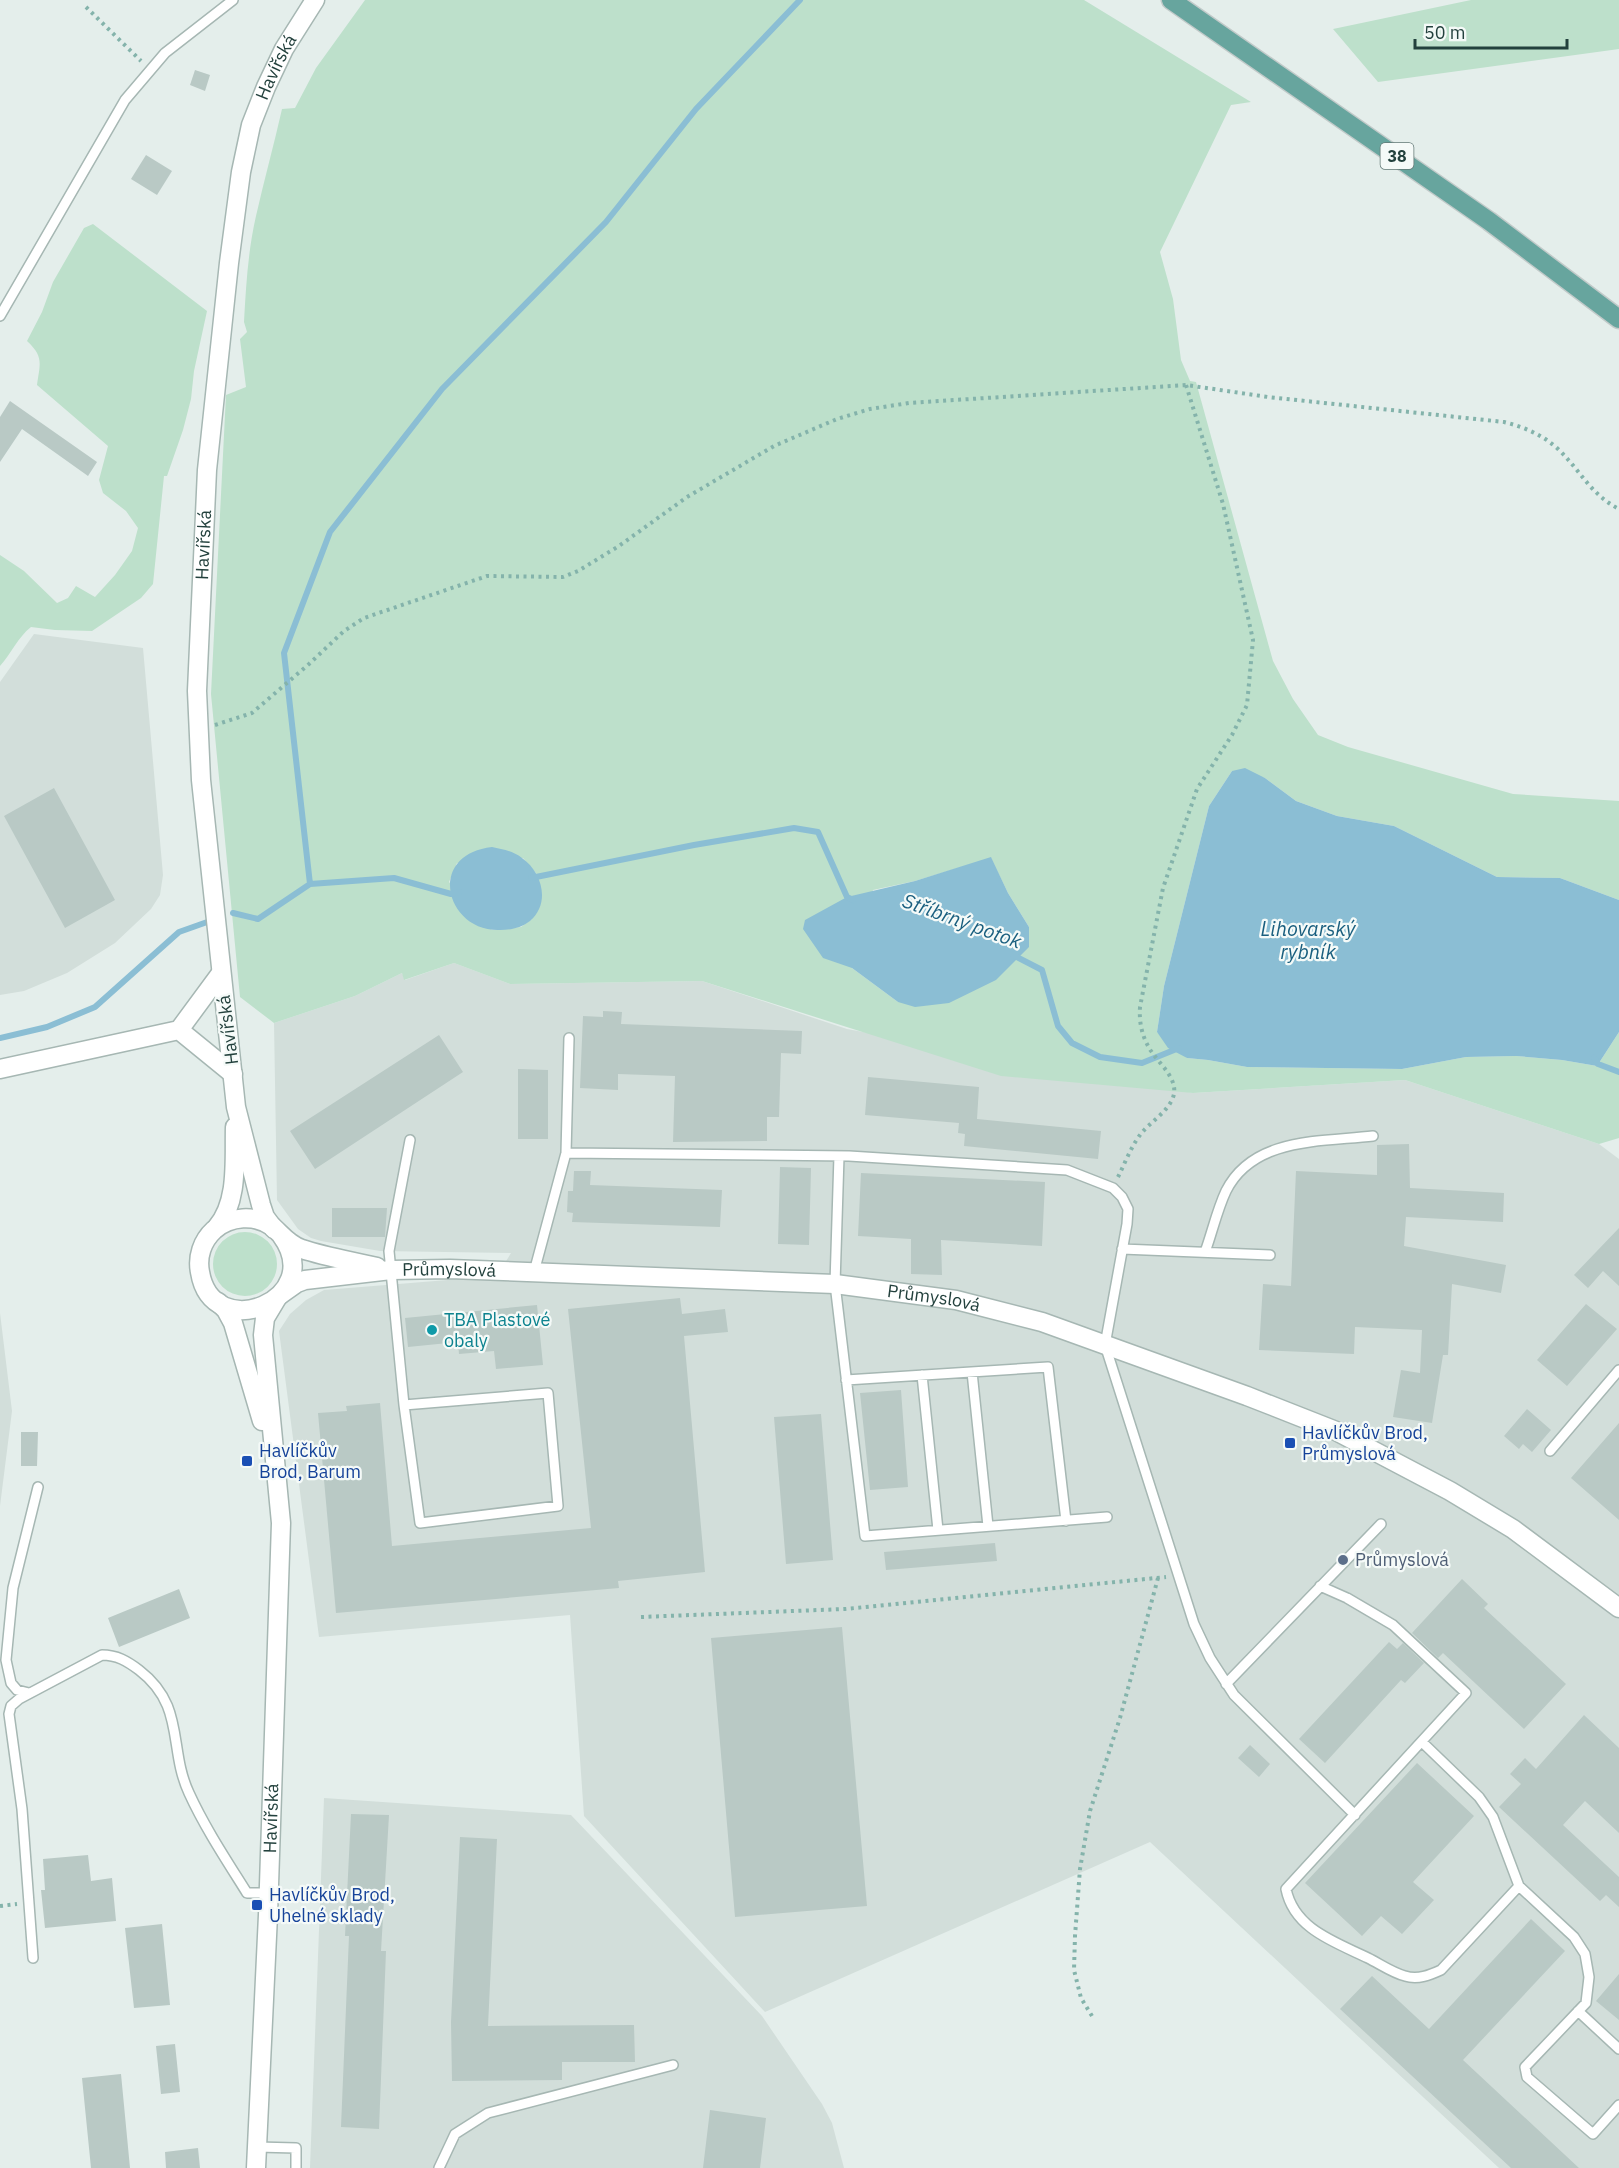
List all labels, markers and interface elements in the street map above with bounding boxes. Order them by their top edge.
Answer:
scale bar [1415,12,1566,50]
text: 50 m [1424,21,1466,44]
street label: Havířská [250,29,302,103]
road number: 38 [1380,143,1414,169]
street label: Havířská [190,509,216,580]
water label: Stříbrný potok [899,887,1026,955]
water label: Lihovarský rybník [1261,915,1357,965]
street label: Havířská [212,994,243,1066]
street label: Průmyslová [402,1257,497,1282]
street label: Průmyslová [886,1279,983,1317]
place label: TBA Plastové obaly [444,1308,551,1352]
marker: TBA Plastové obaly [425,1323,439,1337]
place label: Havlíčkův Brod, Průmyslová [1302,1421,1428,1465]
marker: Havlíčkův Brod, Průmyslová [1283,1436,1297,1450]
place label: Havlíčkův Brod, Barum [259,1439,361,1483]
marker: Havlíčkův Brod, Barum [240,1454,254,1468]
place label: Průmyslová [1355,1548,1449,1571]
marker: Průmyslová [1336,1553,1350,1567]
street label: Havířská [258,1783,283,1854]
place label: Havlíčkův Brod, Uhelné sklady [269,1883,395,1927]
marker: Havlíčkův Brod, Uhelné sklady [250,1898,264,1912]

